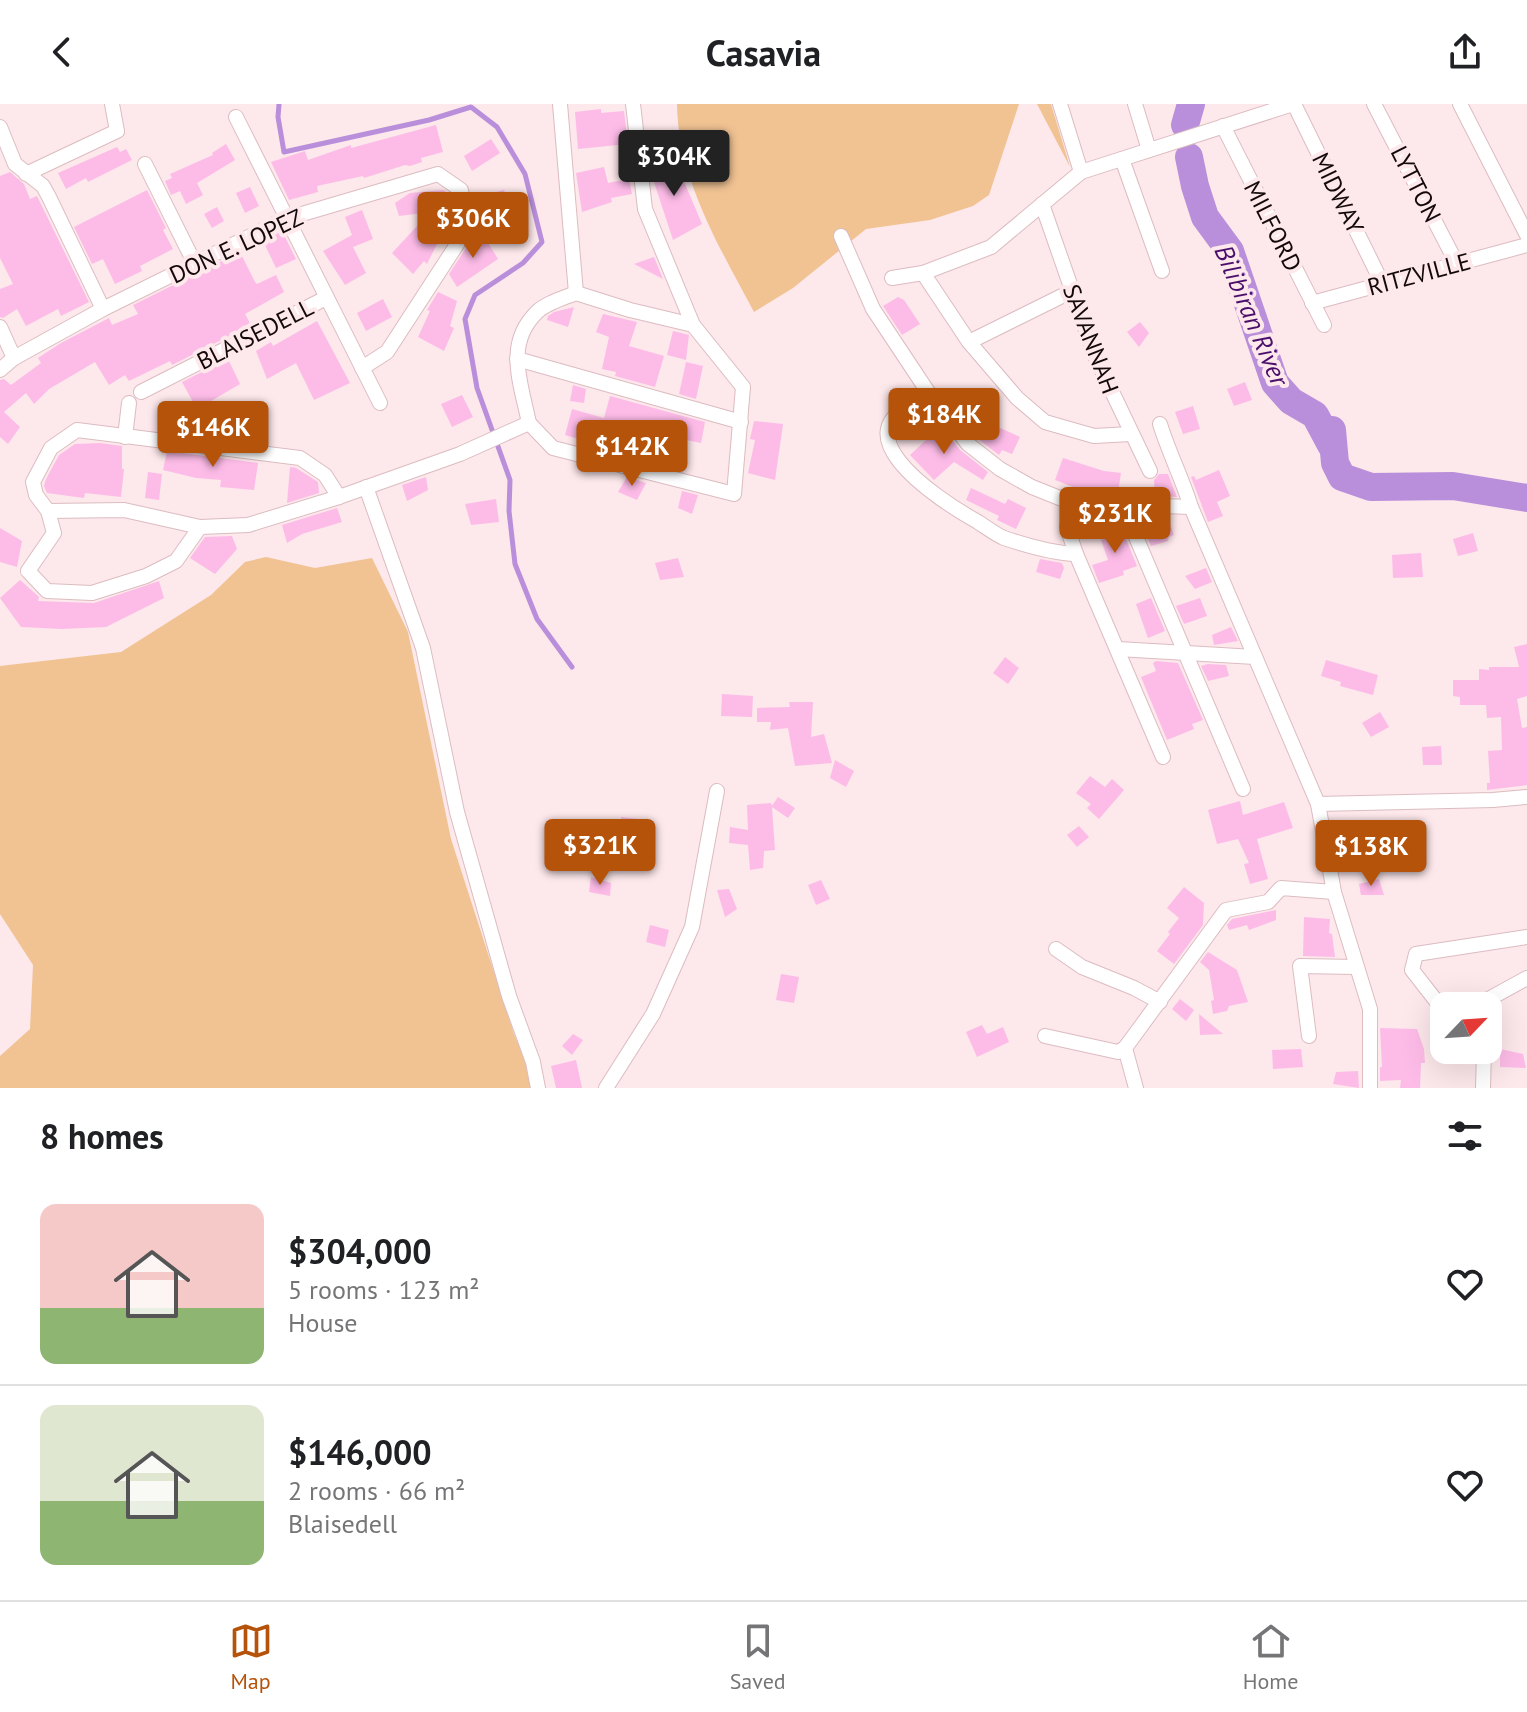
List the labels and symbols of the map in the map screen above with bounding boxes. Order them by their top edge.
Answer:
pin: $304K [618,130,730,198]
street label: LYTTON [1384,141,1448,227]
street label: MIDWAY [1305,147,1371,239]
street label: MILFORD [1237,176,1309,276]
pin: $306K [417,192,529,260]
street label: DON E. LOPEZ [164,202,308,290]
water label: Bilibiran River [1208,240,1297,392]
street label: RITZVILLE [1364,245,1474,303]
street label: SAVANNAH [1056,280,1126,398]
street label: BLAISEDELL [192,291,318,377]
pin: $184K [888,388,1000,456]
pin: $146K [157,401,269,469]
pin: $142K [576,420,688,488]
pin: $231K [1059,487,1171,555]
pin: $321K [544,819,656,887]
pin: $138K [1315,820,1427,888]
north arrow [1430,992,1502,1064]

